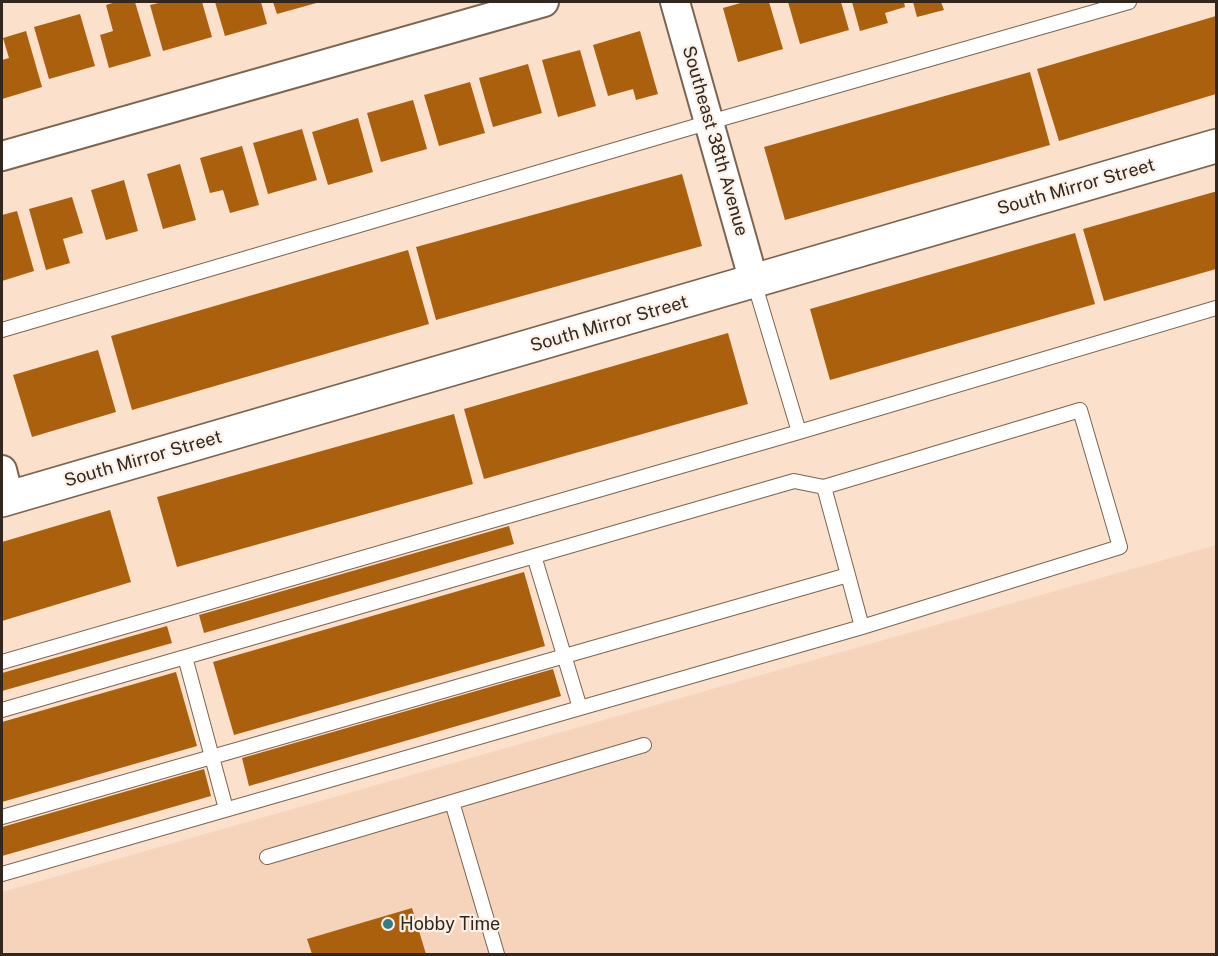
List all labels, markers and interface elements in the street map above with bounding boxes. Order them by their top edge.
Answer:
street label: Southeast 38th Avenue [678,43,752,239]
street label: South Mirror Street [995,154,1157,220]
street label: South Mirror Street [528,291,690,357]
street label: South Mirror Street [62,426,224,492]
place label: Hobby Time [400,913,500,935]
marker: Hobby Time [381,917,395,931]

